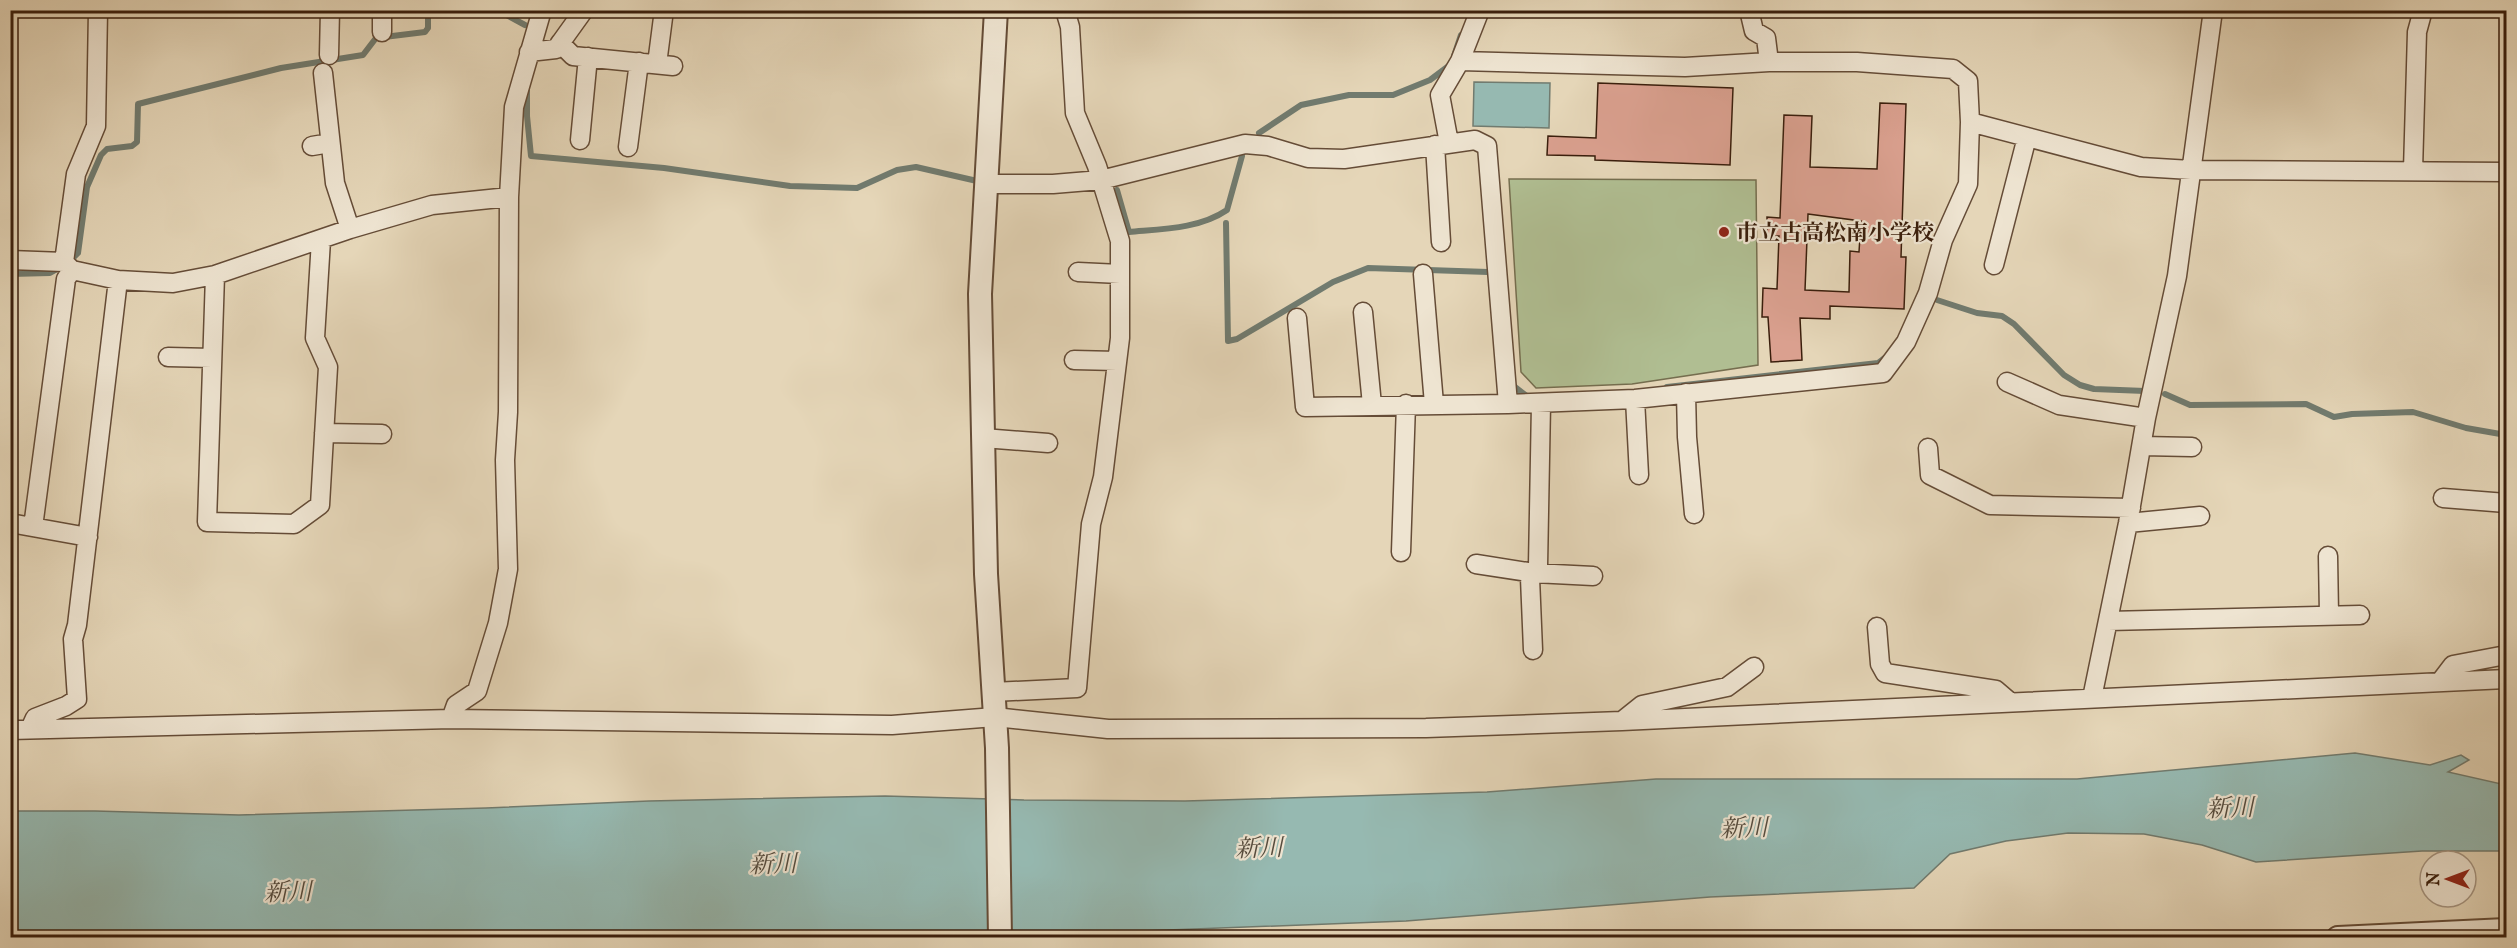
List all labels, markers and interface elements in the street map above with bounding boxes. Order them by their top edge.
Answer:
place label: 市立古高松南小学校 [1736,220,1934,248]
marker: 市立古高松南小学校 [1717,225,1731,239]
water label: 新川 [2206,793,2258,826]
water label: 新川 [1720,813,1772,846]
water label: 新川 [1235,833,1287,866]
water label: 新川 [749,849,801,882]
north arrow [2418,849,2478,909]
text: N [2425,872,2445,887]
water label: 新川 [264,877,316,910]

